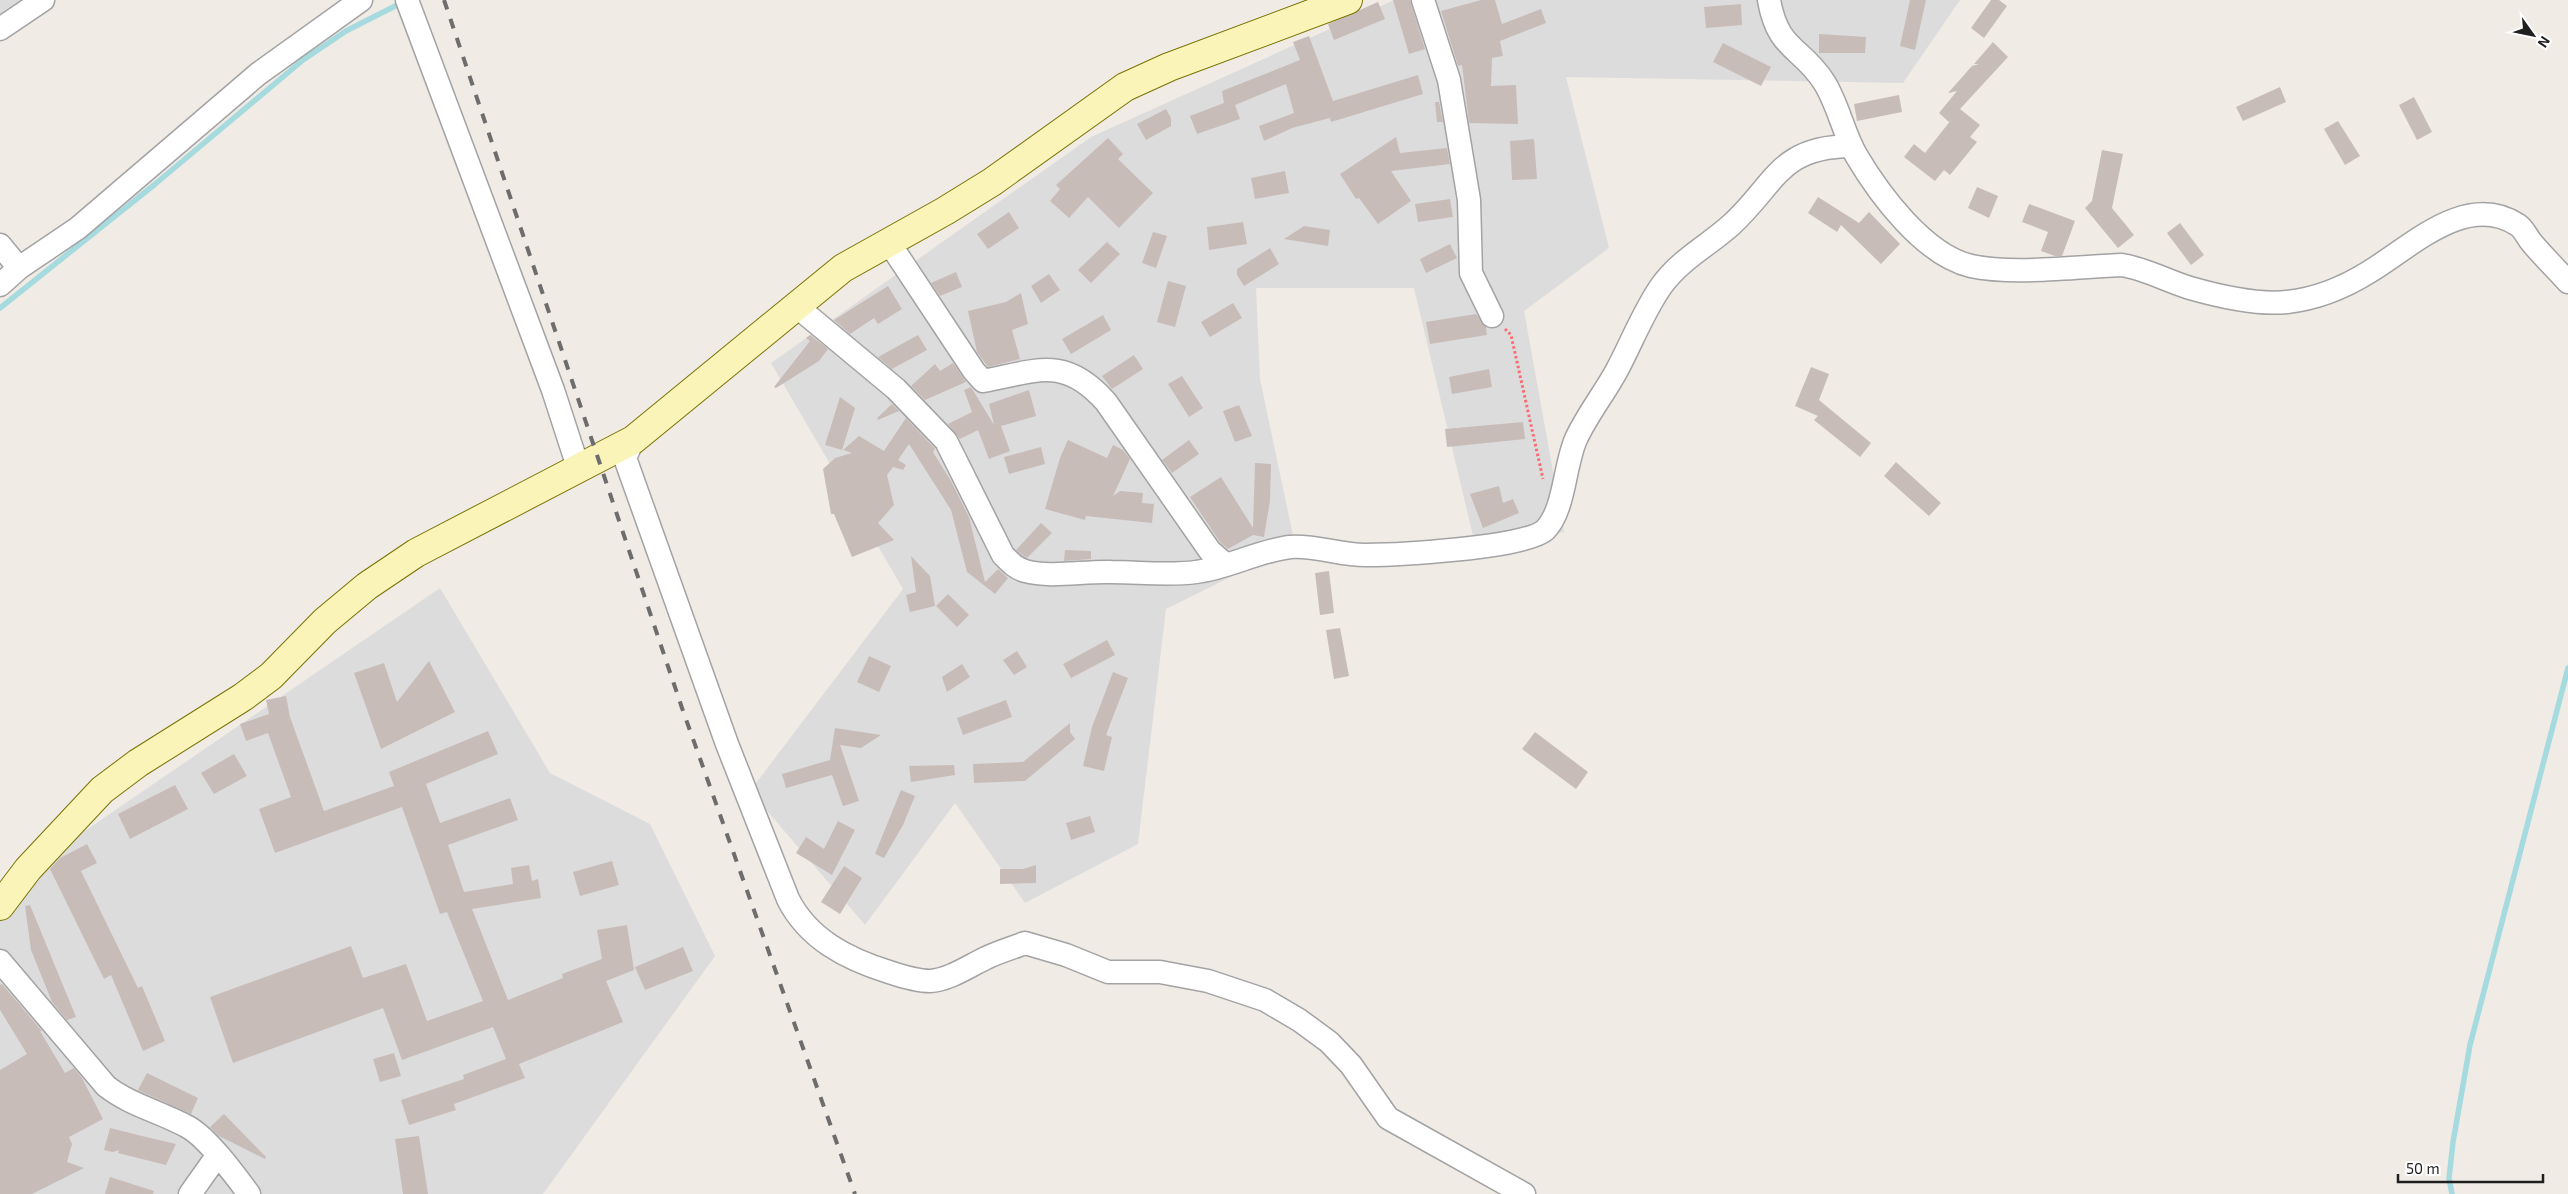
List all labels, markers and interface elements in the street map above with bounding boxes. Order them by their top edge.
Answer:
north arrow [2508,10,2558,60]
text: N [2534,33,2554,51]
scale bar [2398,1152,2543,1184]
text: 50 m [2406,1159,2440,1177]

